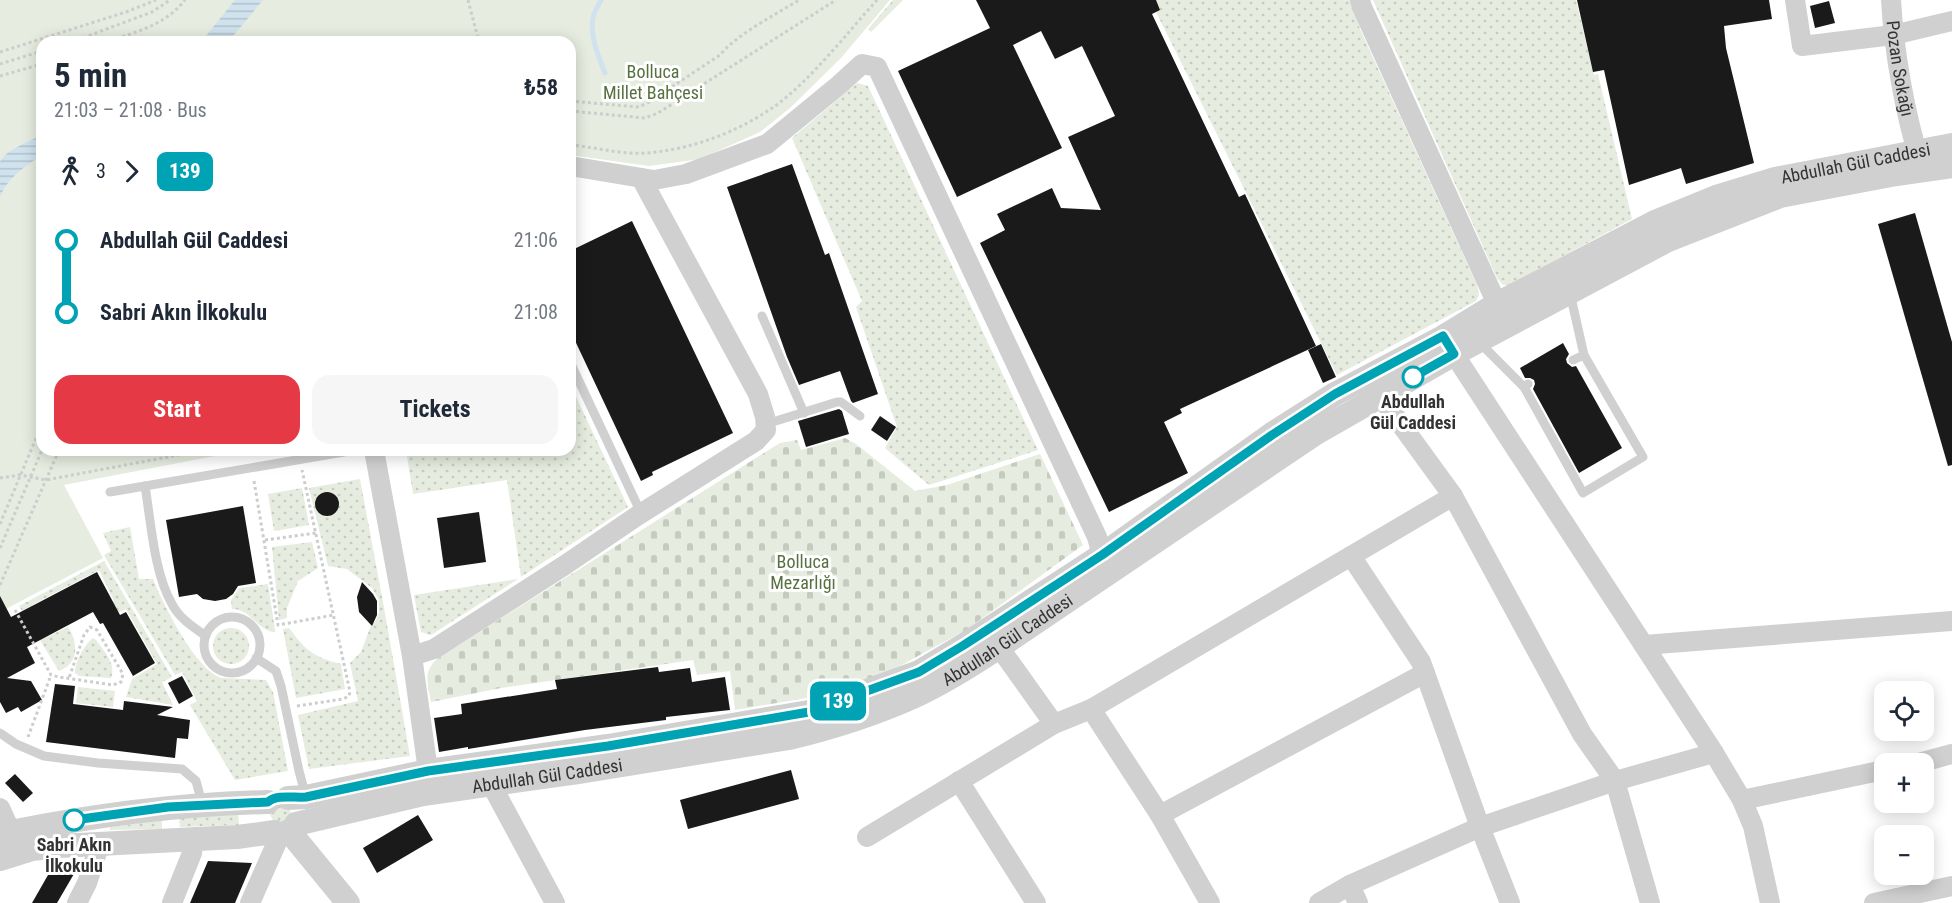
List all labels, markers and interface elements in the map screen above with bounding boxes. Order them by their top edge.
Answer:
street label: Pozan Sokağı [1883,20,1919,118]
text: 5 min [54,56,127,95]
park label: Bolluca Millet Bahçesi [603,61,703,103]
text: ₺58 [524,75,558,100]
text: 21:03 – 21:08 · Bus [54,98,207,122]
street label: Abdullah Gül Caddesi [1779,138,1932,188]
icon: walk [54,155,87,188]
icon: forward [115,155,148,188]
text: 3 [96,159,106,183]
text: 139 [169,159,201,183]
text: Abdullah Gül Caddesi [100,228,288,253]
text: 21:06 [514,228,558,252]
text: Sabri Akın İlkokulu [100,300,267,325]
text: 21:08 [514,300,558,324]
marker: Abdullah Gül Caddesi [1402,366,1424,388]
button: Start [54,375,300,444]
button: Tickets [312,375,558,444]
place label: Abdullah Gül Caddesi [1370,391,1456,433]
park label: Bolluca Mezarlığı [770,551,836,593]
street label: Abdullah Gül Caddesi [938,589,1077,690]
map controls [1874,681,1934,885]
button: locate [1874,681,1934,741]
line badge: 139 [804,682,872,720]
text: 139 [822,689,854,713]
button: + [1874,753,1934,813]
street label: Abdullah Gül Caddesi [471,754,624,797]
marker: Sabri Akın İlkokulu [63,809,85,831]
button: − [1874,825,1934,885]
place label: Sabri Akın İlkokulu [37,834,111,876]

